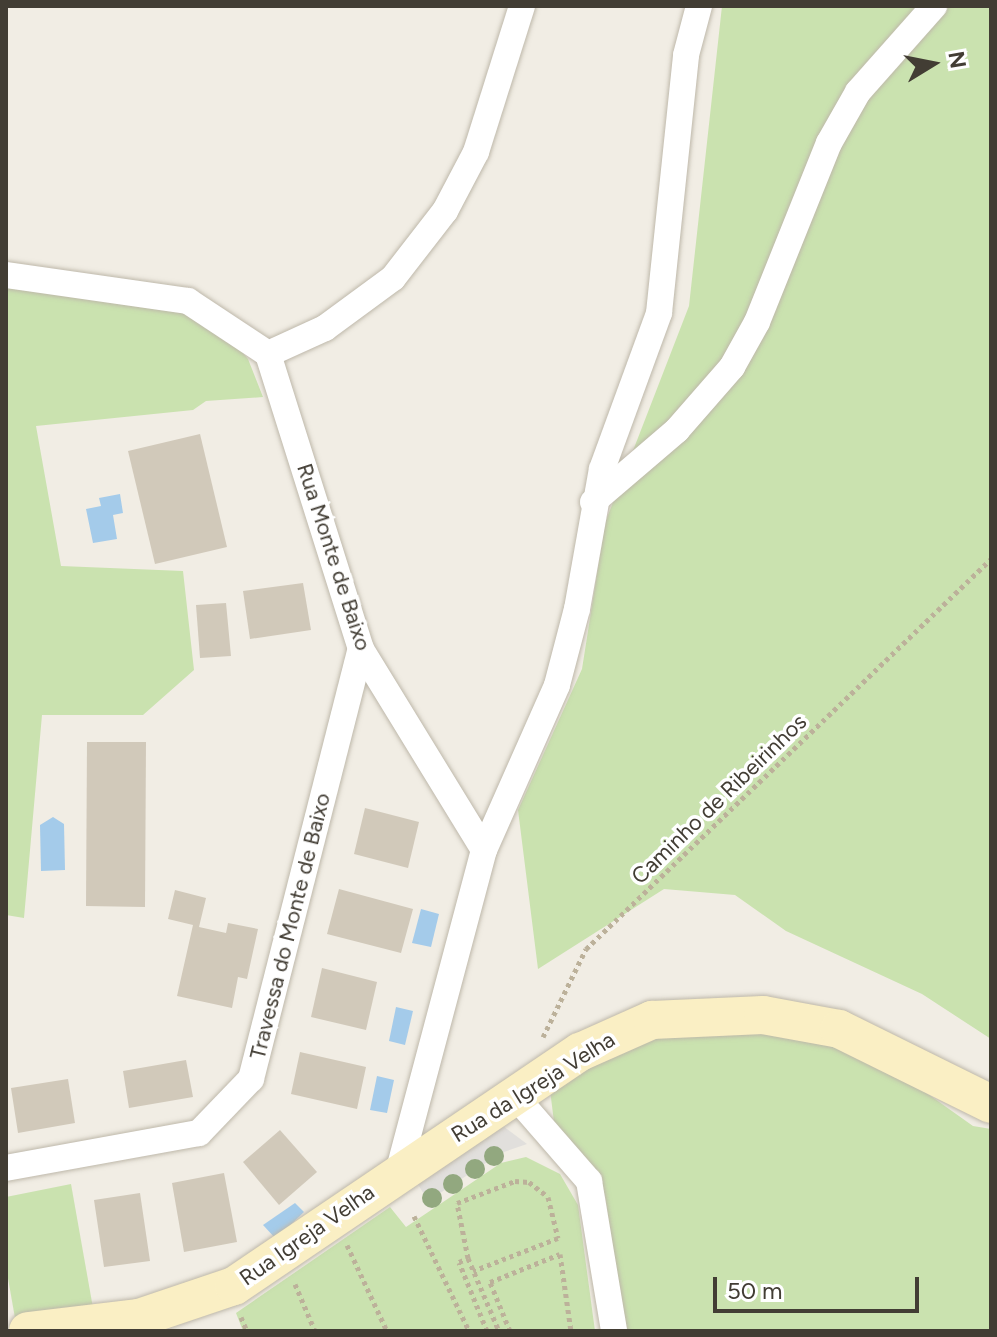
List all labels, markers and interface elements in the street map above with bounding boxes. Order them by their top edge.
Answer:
north arrow [893,24,973,104]
text: N [942,49,972,70]
street label: Rua Monte de Baixo [291,460,377,654]
street label: Caminho de Ribeirinhos [626,709,812,889]
street label: Travessa do Monte de Baixo [244,790,336,1062]
street label: Rua da Igreja Velha [446,1026,620,1148]
street label: Rua Igreja Velha [235,1179,379,1291]
scale bar [717,1261,923,1311]
text: 50 m [727,1276,783,1305]

